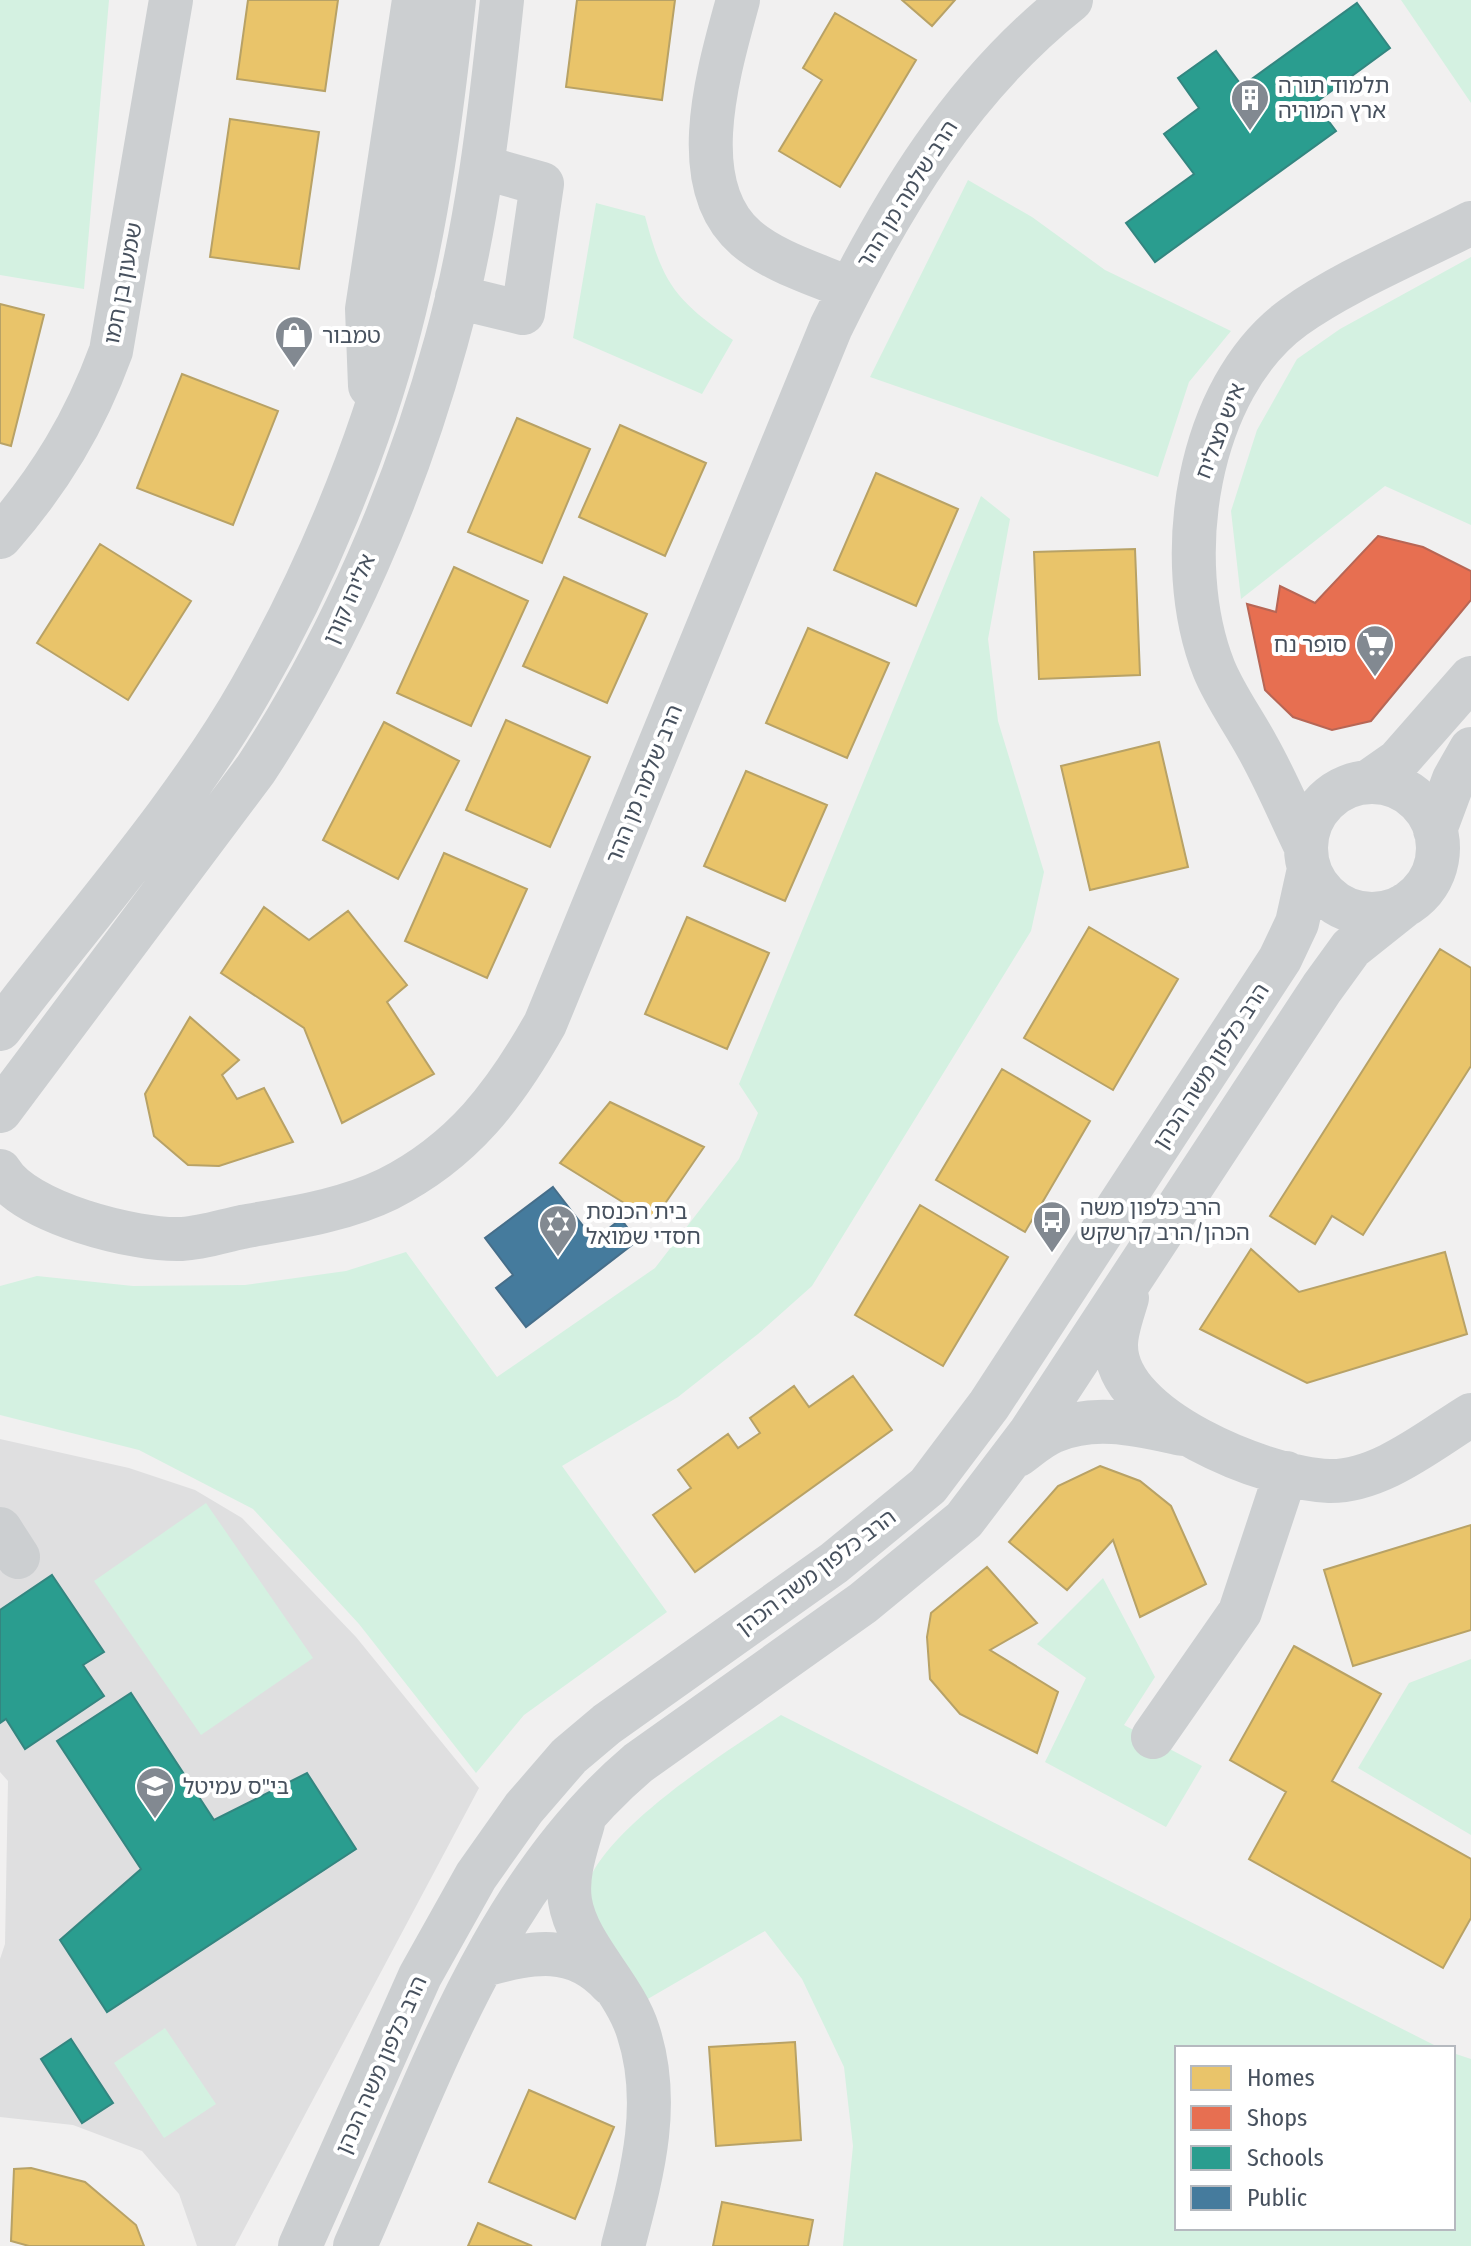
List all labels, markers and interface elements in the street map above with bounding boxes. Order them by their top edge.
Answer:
place label: תלמוד תורה ארץ המוריה [1278,72,1389,124]
building icon: תלמוד תורה ארץ המוריה [1229,77,1271,132]
street label: הרב שלמה מן ההר [851,115,963,273]
street label: שמעון בן חמו [98,220,148,346]
shop icon: טמבור [273,314,315,369]
place label: טמבור [322,322,381,349]
street label: איש מצליח [1189,379,1251,483]
street label: אליהו קורן [317,550,381,648]
supermarket icon: סופר נח [1354,623,1396,678]
place label: סופר נח [1274,631,1347,658]
street label: הרב שלמה מן ההר [600,700,688,868]
street label: הרב כלפון משה הכהן [1147,978,1275,1154]
place label: הרב כלפון משה הכהן/הרב קרשקש [1080,1194,1250,1246]
place label: בית הכנסת חסדי שמואל [586,1198,701,1250]
bus stop icon: הרב כלפון משה הכהן/הרב קרשקש [1031,1199,1073,1254]
synagogue icon: בית הכנסת חסדי שמואל [537,1203,579,1258]
street label: הרב כלפון משה הכהן [731,1503,901,1641]
school or university icon: בי"ס עמיטל [134,1765,176,1820]
place label: בי"ס עמיטל [183,1773,289,1800]
street label: הרב כלפון משה הכהן [329,1972,433,2158]
legend [1175,2046,1455,2230]
text: Homes [1247,2064,1315,2092]
text: Shops [1247,2104,1307,2132]
text: Schools [1247,2144,1324,2172]
text: Public [1247,2184,1307,2212]

